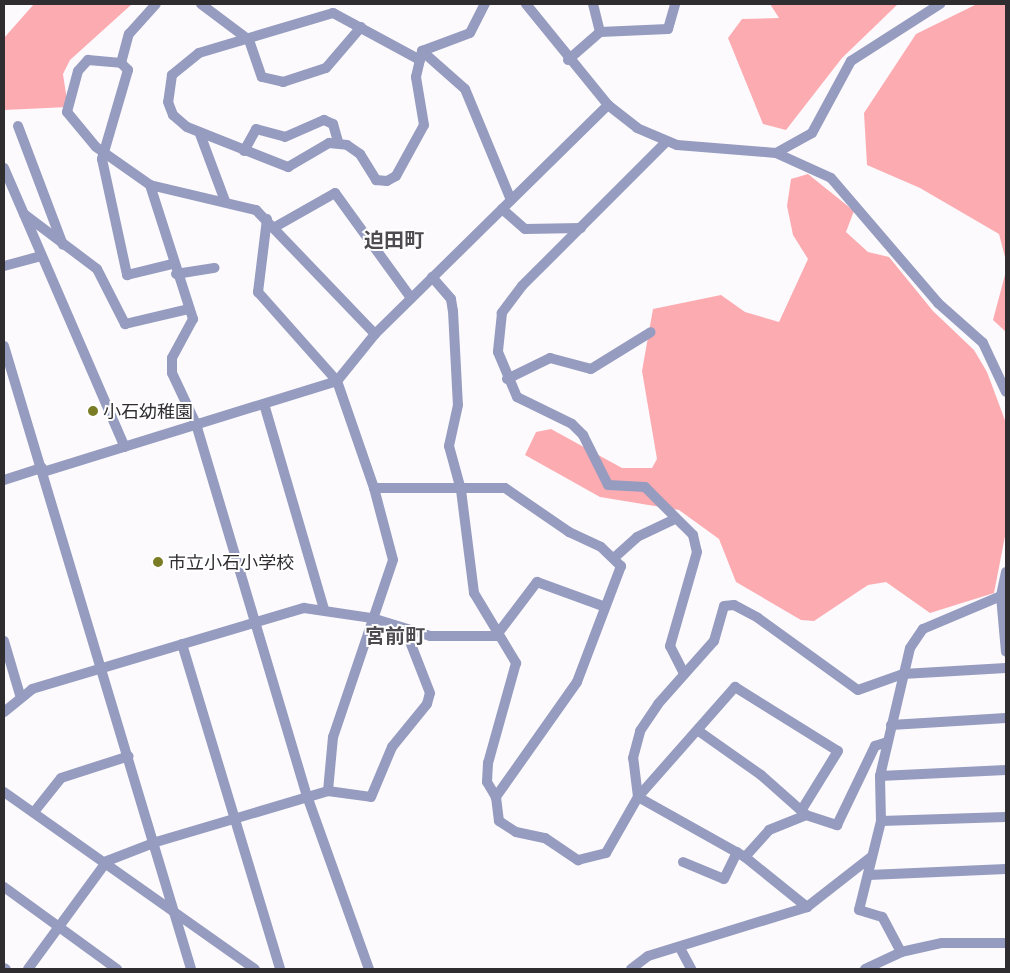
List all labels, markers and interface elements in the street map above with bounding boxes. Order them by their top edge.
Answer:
district label: 迫田町 [364,226,424,250]
place label: 小石幼稚園 [103,400,193,422]
marker: 小石幼稚園 [87,405,99,417]
place label: 市立小石小学校 [168,551,294,573]
marker: 市立小石小学校 [152,556,164,568]
district label: 宮前町 [365,622,425,646]

